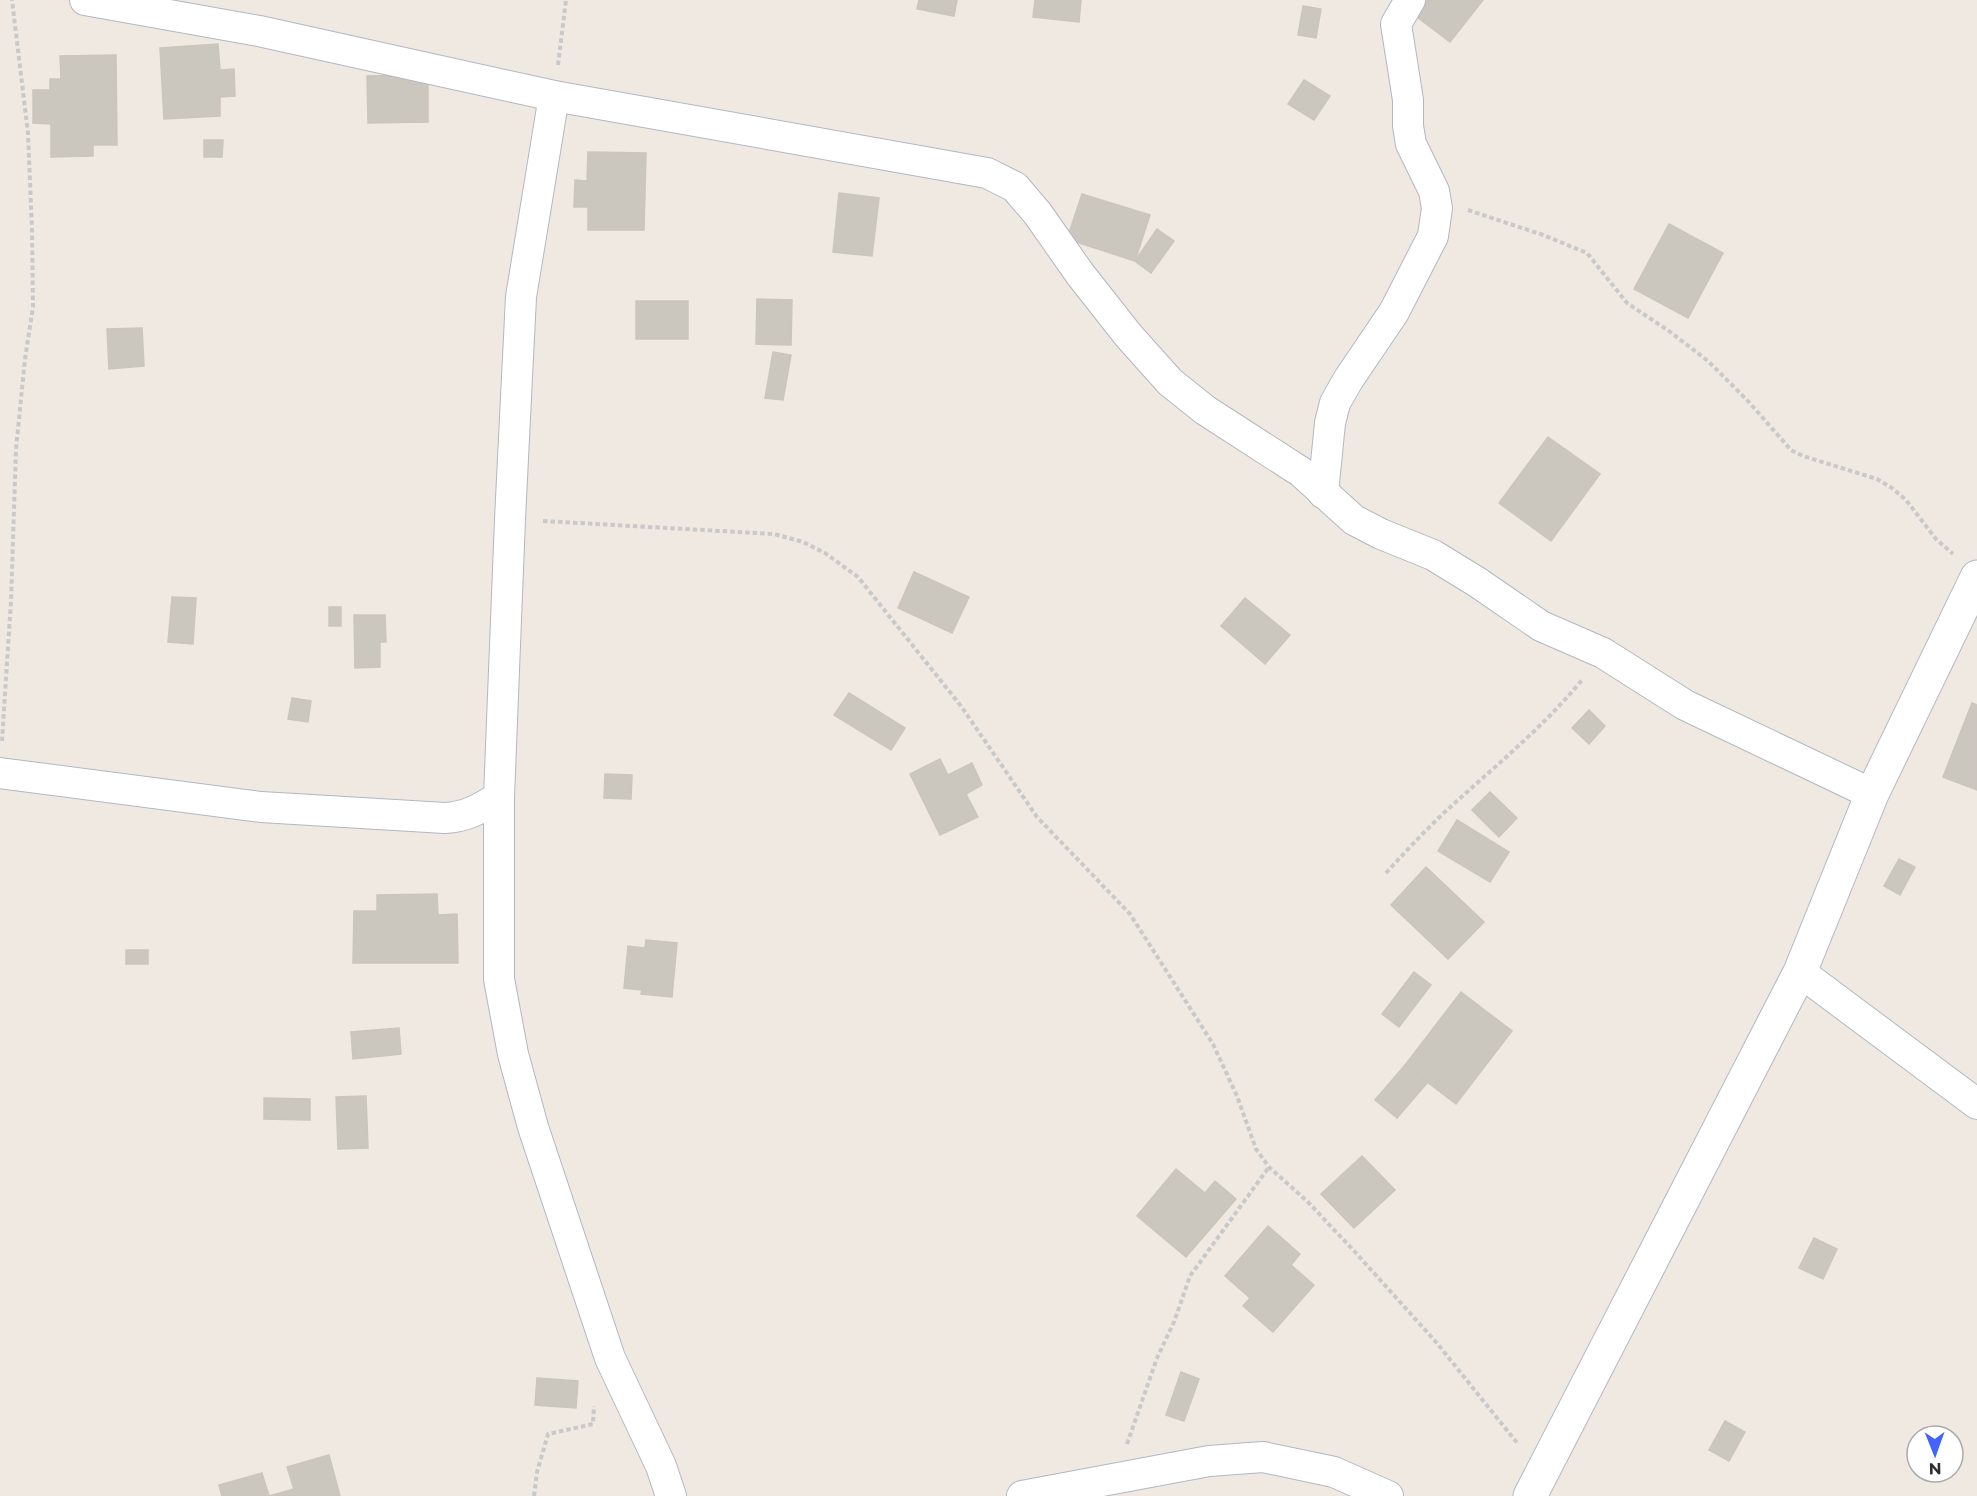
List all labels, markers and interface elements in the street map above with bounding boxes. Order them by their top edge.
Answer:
north arrow [1905,1424,1965,1484]
text: N [1929,1459,1942,1478]

